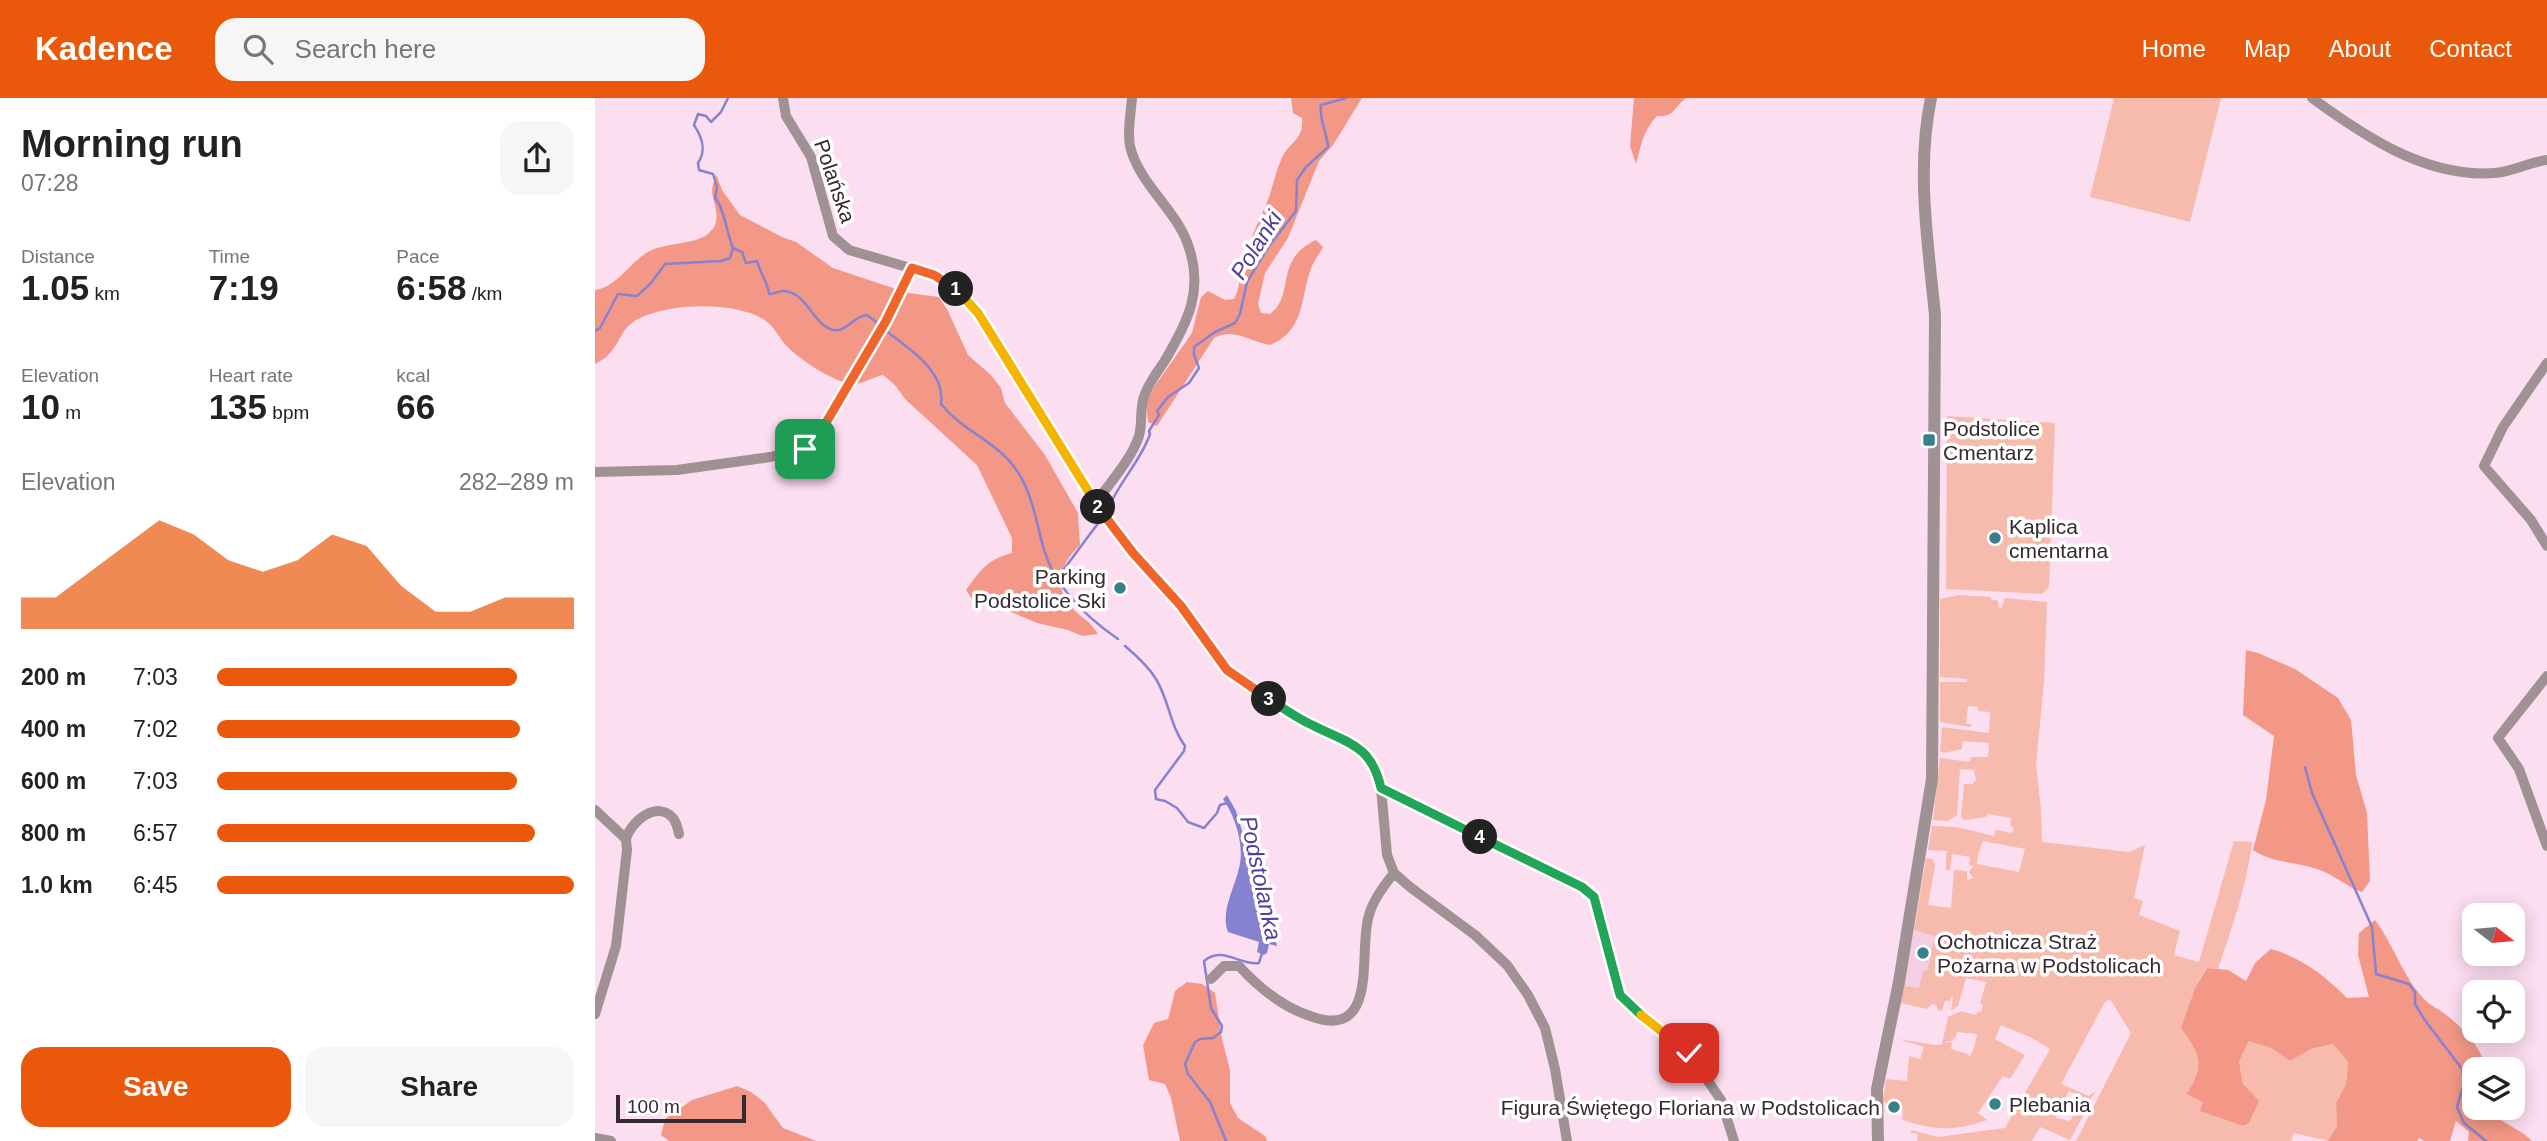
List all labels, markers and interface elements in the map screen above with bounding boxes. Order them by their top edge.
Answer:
search box [215,18,705,81]
text: Kadence [35,30,173,67]
icon: search [239,30,277,68]
text: Search here [295,34,436,64]
text: Home [2142,35,2206,62]
text: Map [2244,35,2291,62]
text: About [2329,35,2391,62]
text: Contact [2429,35,2512,62]
button: share [500,121,574,195]
text: Morning run [21,123,243,165]
street label: Polańska [810,136,860,226]
text: 07:28 [21,170,79,196]
water label: Polanki [1225,205,1287,284]
text: Distance [21,246,95,267]
text: Time [209,246,250,267]
text: Pace [396,246,440,267]
text: 1.05 [21,268,89,307]
text: 7:19 [209,268,279,307]
text: 6:58 [396,268,466,307]
pin: 1 [939,272,973,306]
text: 1 [950,278,961,299]
text: km [89,283,120,304]
text: /km [466,283,502,304]
text: Elevation [21,365,99,386]
text: Heart rate [209,365,293,386]
text: kcal [396,365,430,386]
text: 10 [21,387,60,426]
text: 135 [209,387,267,426]
text: 66 [396,387,435,426]
text: m [60,402,81,423]
text: bpm [267,402,309,423]
place label: Podstolice Cmentarz [1943,417,2040,464]
pin [775,419,835,479]
icon: arrive [786,430,824,468]
marker: Podstolice Cmentarz [1921,432,1937,448]
text: Elevation [21,469,116,495]
text: 282–289 m [459,469,574,495]
pin: 2 [1081,490,1115,524]
text: 2 [1092,496,1103,517]
place label: Kaplica cmentarna [2009,515,2109,562]
marker: Kaplica cmentarna [1987,530,2003,546]
place label: Parking Podstolice Ski [974,565,1106,612]
marker: Parking Podstolice Ski [1112,580,1128,596]
text: 200 m [21,664,86,690]
text: 7:03 [133,664,178,690]
pin: 3 [1251,682,1287,716]
text: 3 [1263,688,1274,709]
text: 400 m [21,716,86,742]
text: 7:02 [133,716,178,742]
text: 600 m [21,768,86,794]
text: 7:03 [133,768,178,794]
water label: Podstolanka [1235,813,1287,943]
text: 800 m [21,820,86,846]
text: 6:57 [133,820,178,846]
pin: 4 [1463,820,1498,854]
text: 4 [1474,826,1485,847]
text: 1.0 km [21,872,93,898]
text: 6:45 [133,872,178,898]
north arrow [2462,903,2525,966]
map controls [2462,903,2525,1120]
place label: Ochotnicza Straż Pożarna w Podstolicach [1937,930,2161,977]
marker: Ochotnicza Straż Pożarna w Podstolicach [1915,945,1931,961]
button: locate [2462,980,2525,1043]
pin [1659,1023,1719,1083]
icon: check [1670,1034,1708,1072]
button: Save [21,1047,291,1127]
button: Share [305,1047,574,1127]
button: layers [2462,1057,2525,1120]
scale bar [616,1092,745,1124]
place label: Plebania [2009,1093,2091,1116]
text: 100 m [627,1096,680,1117]
place label: Figura Świętego Floriana w Podstolicach [1501,1096,1880,1119]
marker: Plebania [1987,1096,2003,1112]
marker: Figura Świętego Floriana w Podstolicach [1886,1099,1902,1115]

